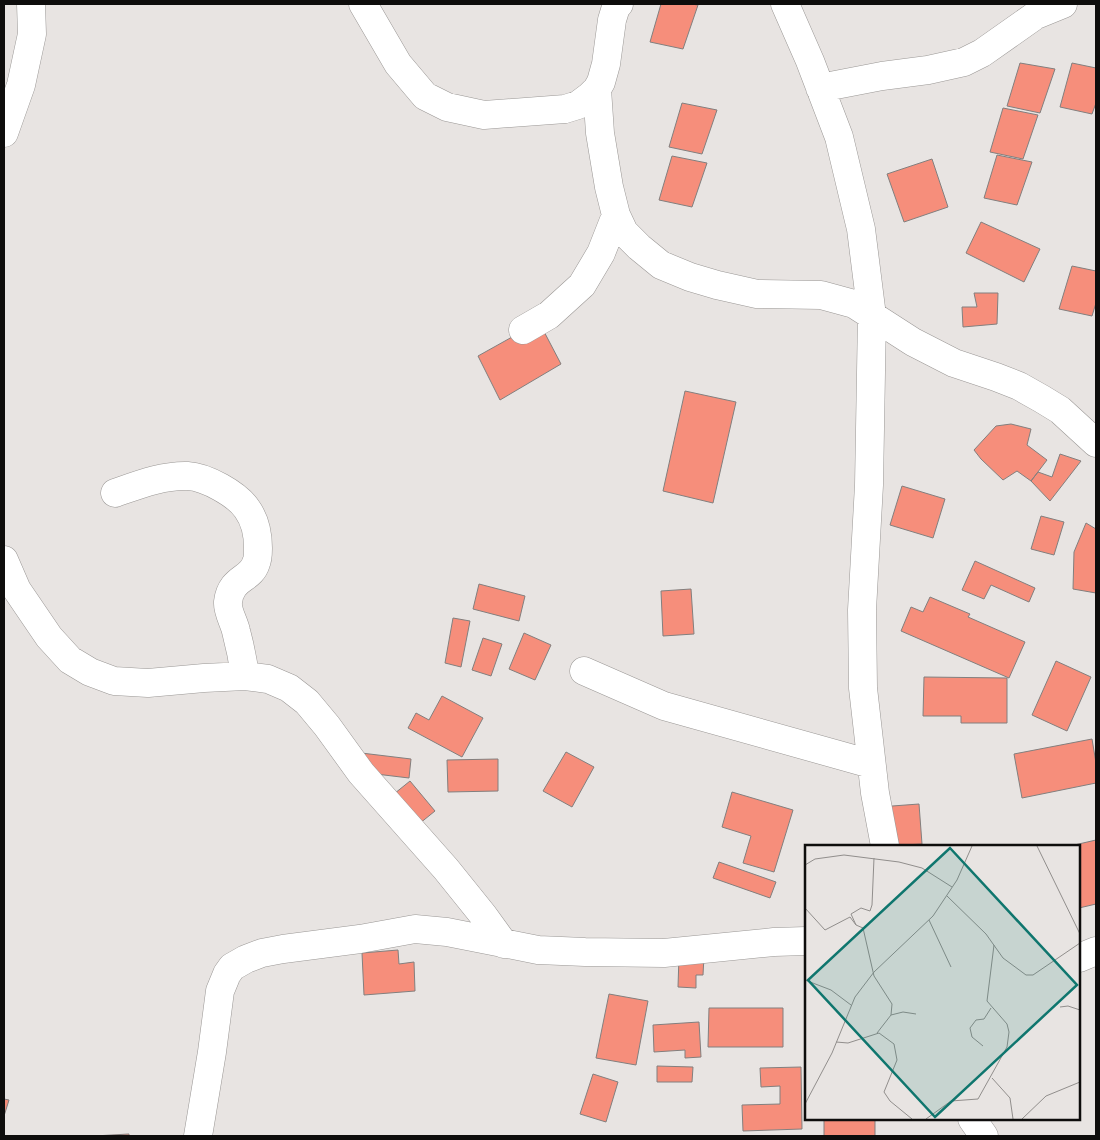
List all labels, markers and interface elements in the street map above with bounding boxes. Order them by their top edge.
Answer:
inset map [805,845,1080,1120]

